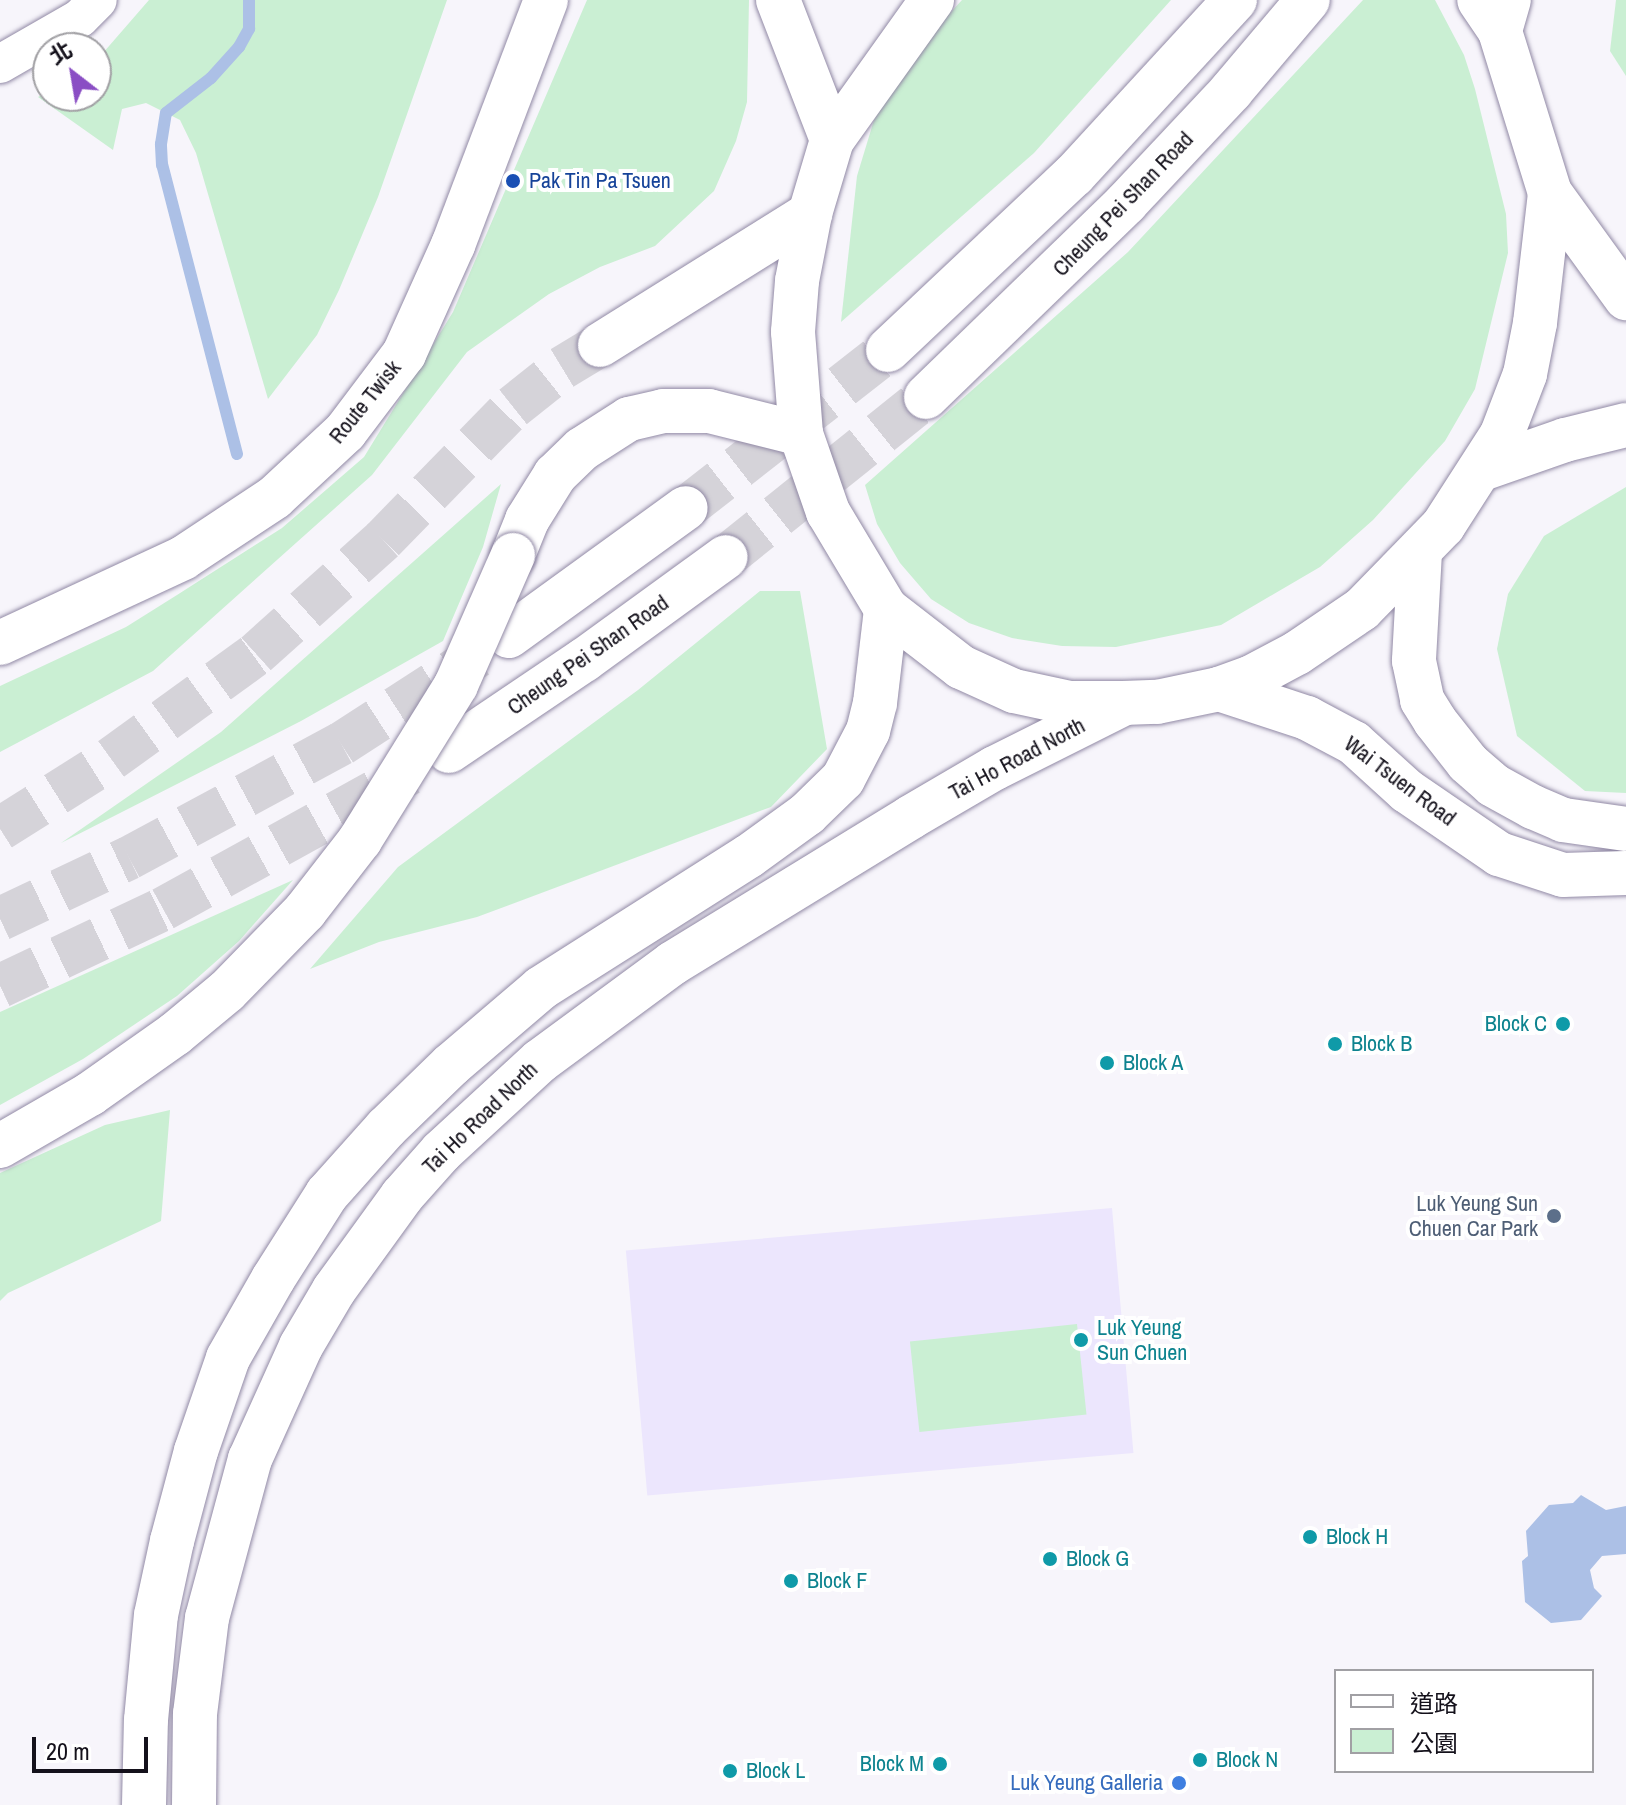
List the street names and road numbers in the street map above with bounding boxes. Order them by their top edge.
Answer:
street label: Cheung Pei Shan Road [1047,126,1199,282]
street label: Route Twisk [324,355,406,449]
street label: Cheung Pei Shan Road [502,590,674,720]
street label: Tai Ho Road North [945,712,1089,806]
street label: Wai Tsuen Road [1339,730,1461,832]
street label: Tai Ho Road North [417,1056,543,1180]

